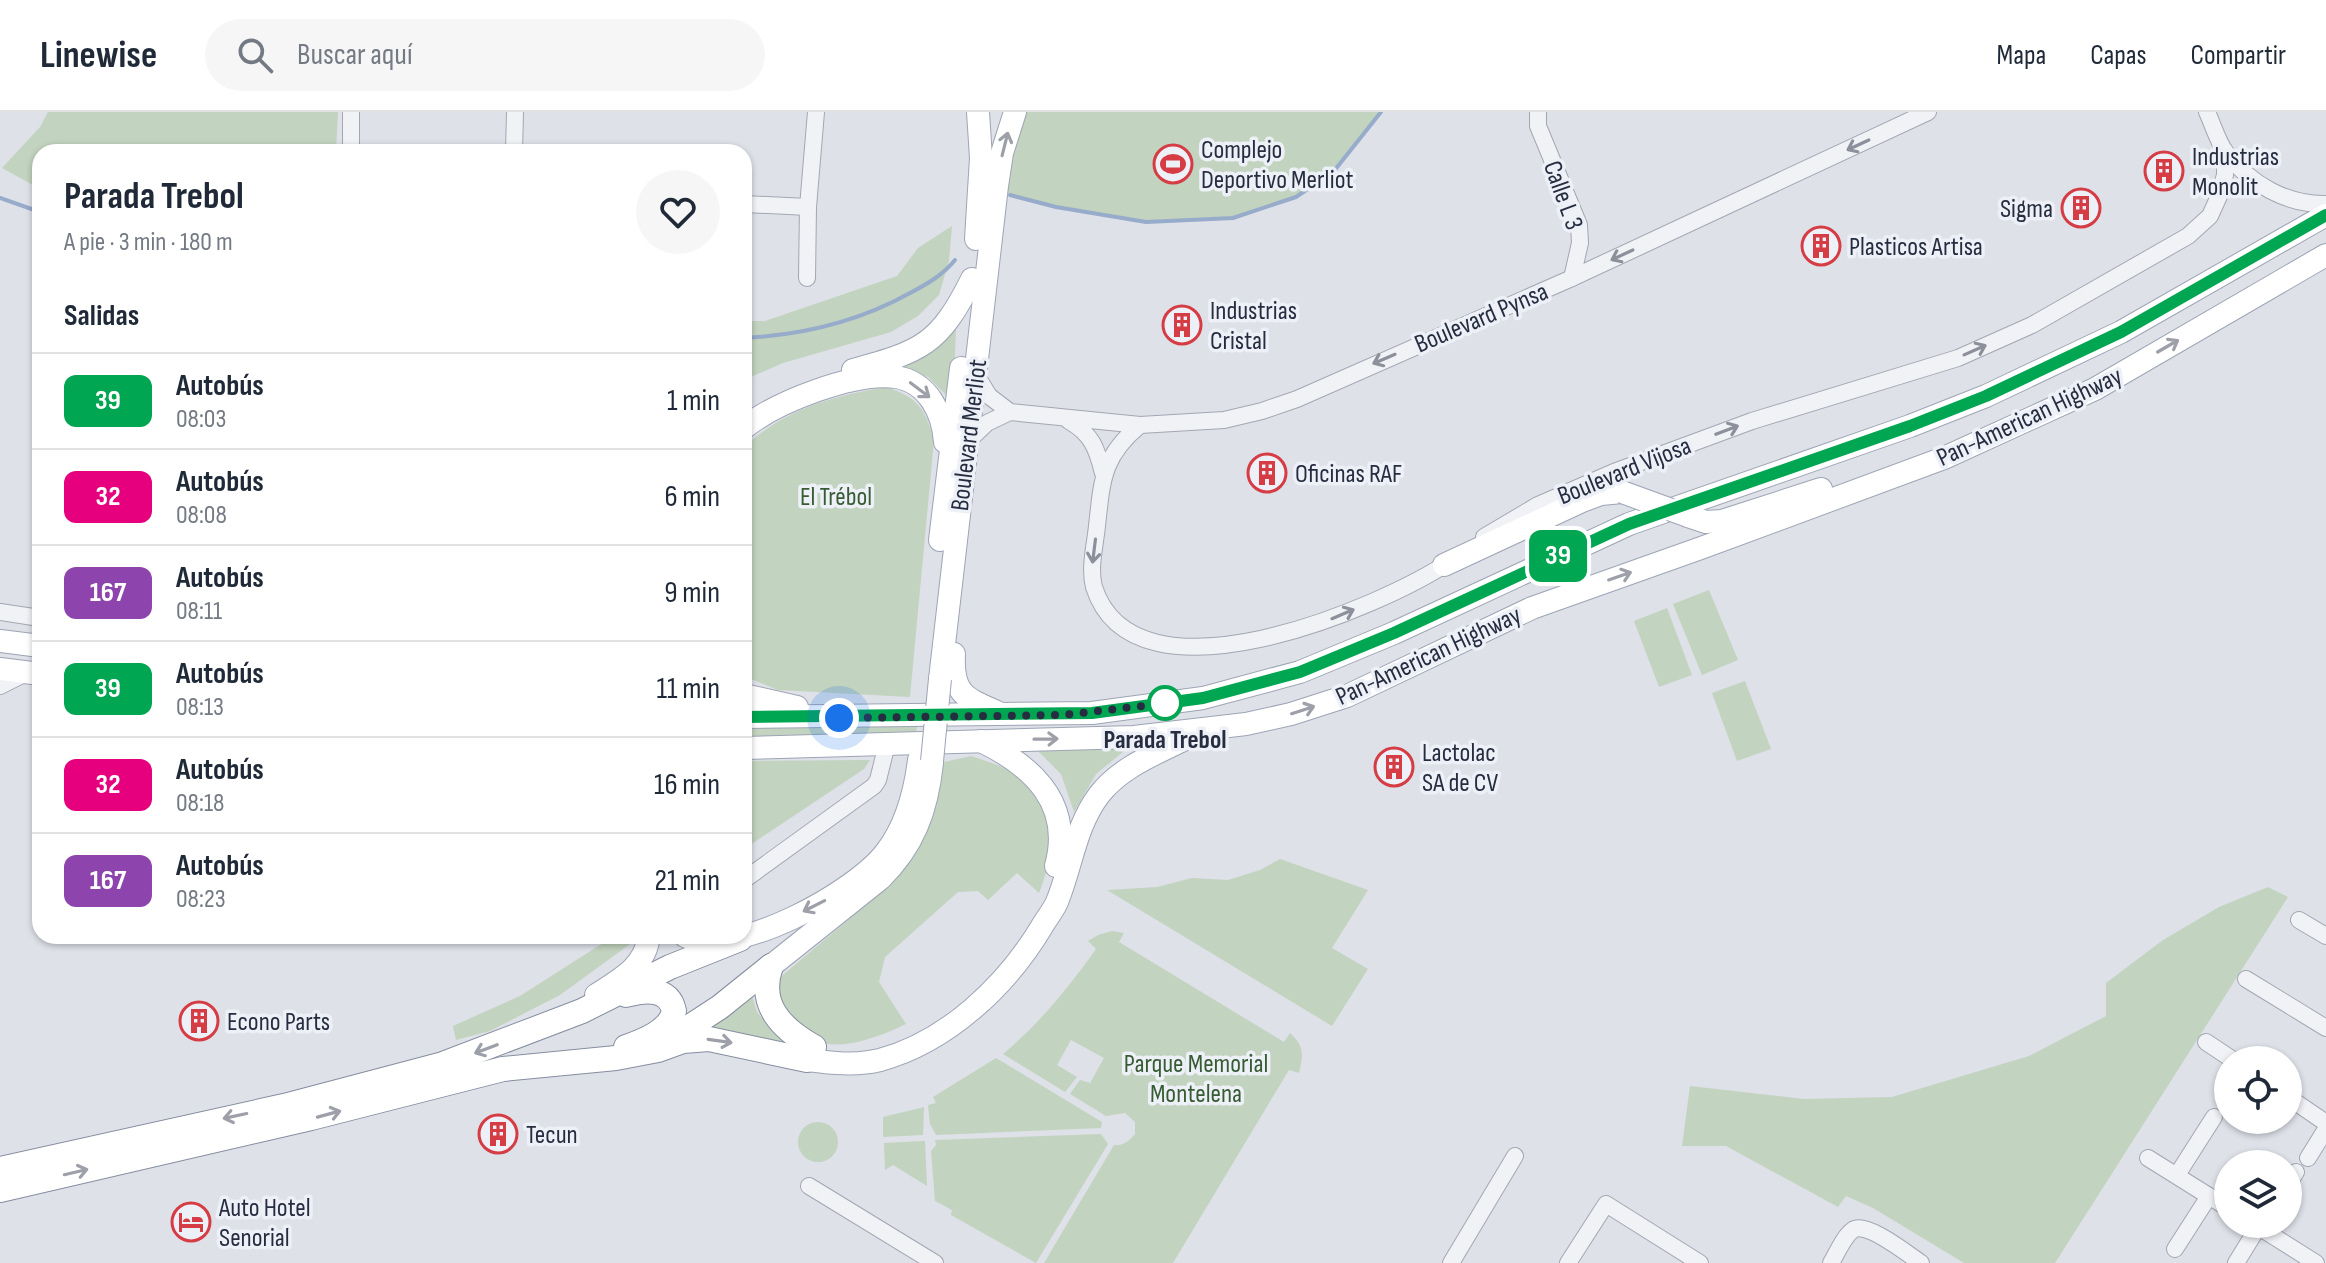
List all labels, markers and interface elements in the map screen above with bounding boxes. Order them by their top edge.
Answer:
search box [205,19,765,91]
text: Linewise [40,33,157,78]
icon: search [233,33,277,77]
text: Buscar aquí [297,37,412,73]
text: Mapa [1997,39,2046,72]
text: Capas [2090,39,2147,72]
text: Compartir [2191,39,2286,72]
one-way arrow [998,132,1013,157]
place label: Complejo Deportivo Merliot [1201,135,1353,196]
one-way arrow [1846,138,1870,153]
place label: Industrias Monolit [2192,142,2279,203]
sports icon: Complejo Deportivo Merliot [1152,143,1194,185]
building icon: Industrias Monolit [2143,150,2185,192]
street label: Calle L 3 [1536,157,1589,234]
button: heart [636,170,720,254]
text: Parada Trebol [64,174,244,219]
building icon: Sigma [2060,187,2102,229]
place label: Sigma [2000,194,2053,225]
building icon: Plasticos Artisa [1800,225,1842,267]
text: A pie · 3 min · 180 m [64,227,233,258]
place label: Plasticos Artisa [1849,232,1983,263]
one-way arrow [1610,248,1634,263]
street label: Boulevard Pynsa [1410,276,1553,360]
place label: Industrias Cristal [1210,296,1297,357]
text: Salidas [64,298,139,334]
building icon: Industrias Cristal [1161,304,1203,346]
one-way arrow [2156,338,2179,354]
one-way arrow [1962,342,1987,357]
one-way arrow [1372,352,1397,367]
street label: Boulevard Merliot [945,358,994,513]
street label: Pan-American Highway [1932,361,2127,474]
text: Autobús [176,368,264,404]
one-way arrow [908,382,930,398]
text: 1 min [667,383,720,419]
text: 39 [95,384,121,417]
text: 08:03 [176,404,226,435]
one-way arrow [1715,422,1739,436]
street label: Boulevard Vijosa [1553,431,1696,512]
building icon: Oficinas RAF [1246,452,1288,494]
place label: Oficinas RAF [1295,459,1402,490]
text: Autobús [176,464,264,500]
text: 6 min [664,479,720,515]
text: 32 [96,480,120,513]
park label: El Trébol [800,482,872,513]
text: 08:08 [176,500,227,531]
line badge: 39 [1522,530,1594,582]
one-way arrow [1086,538,1101,563]
text: 39 [1545,539,1571,572]
text: Autobús [176,560,264,596]
one-way arrow [1607,567,1632,582]
text: 9 min [664,575,720,611]
text: 167 [90,576,126,609]
text: 08:11 [176,596,222,627]
street label: Pan-American Highway [1331,600,1526,713]
one-way arrow [1330,605,1355,620]
text: Autobús [176,656,264,692]
text: 11 min [657,671,720,707]
text: 39 [95,672,121,705]
marker: Parada Trebol [1148,686,1182,720]
text: 08:13 [176,692,224,723]
your location [819,698,859,738]
one-way arrow [1290,702,1316,717]
place label: Parada Trebol [1103,725,1227,756]
one-way arrow [1032,731,1059,747]
place label: Lactolac SA de CV [1422,738,1499,799]
building icon: Lactolac SA de CV [1373,746,1415,788]
text: Autobús [176,752,264,788]
text: 16 min [654,767,720,803]
text: 32 [96,768,120,801]
text: 08:18 [176,788,224,819]
text: Autobús [176,848,264,884]
text: 21 min [655,863,720,899]
text: 167 [90,864,126,897]
text: 08:23 [176,884,226,915]
one-way arrow [803,899,827,914]
building icon: Econo Parts [178,1000,220,1042]
place label: Econo Parts [227,1007,330,1038]
one-way arrow [706,1034,732,1049]
one-way arrow [474,1043,499,1057]
map controls [2214,1046,2302,1238]
button: locate [2214,1046,2302,1134]
park label: Parque Memorial Montelena [1124,1049,1268,1110]
one-way arrow [316,1105,342,1120]
one-way arrow [223,1109,249,1124]
building icon: Tecun [477,1113,519,1155]
place label: Tecun [526,1120,578,1151]
button: layers [2214,1150,2302,1238]
one-way arrow [63,1164,88,1179]
place label: Auto Hotel Senorial [218,1193,311,1254]
hotel icon: Auto Hotel Senorial [170,1201,212,1243]

